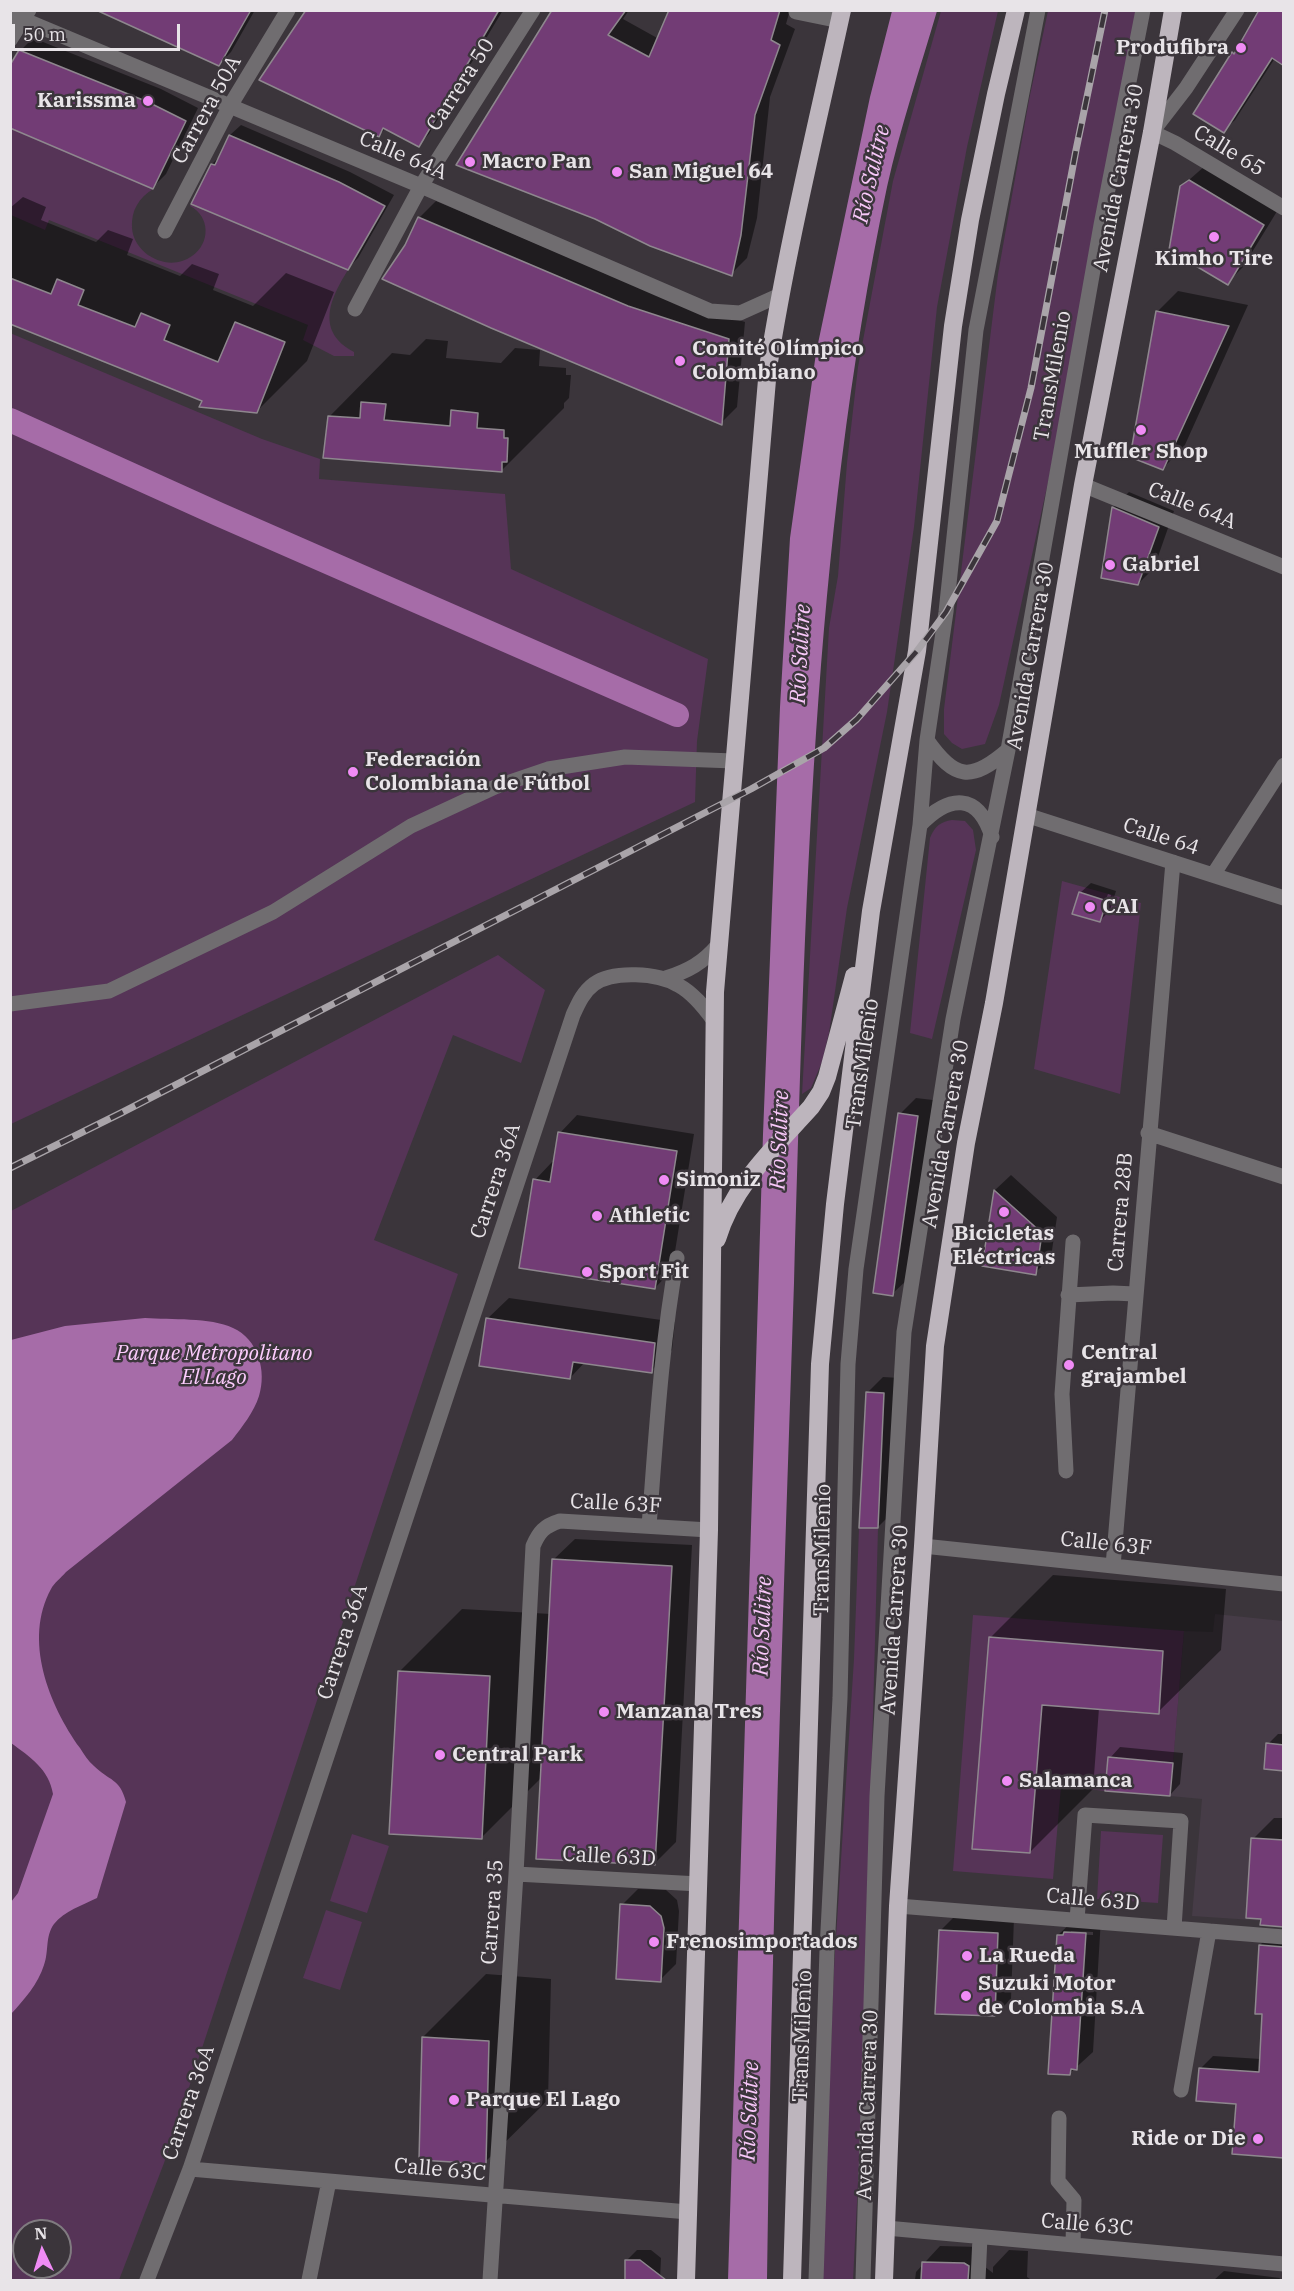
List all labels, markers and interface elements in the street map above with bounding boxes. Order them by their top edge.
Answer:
scale bar [15,12,183,50]
text: 50 m [23,23,66,46]
street label: Carrera 50 [422,34,500,136]
place label: Produfibra [1116,35,1229,61]
marker: Produfibra [1234,41,1248,55]
street label: Carrera 50A [167,51,247,169]
street label: Avenida Carrera 30 [1088,82,1150,274]
place label: Karissma [37,88,136,114]
marker: Karissma [141,94,155,108]
street label: Calle 65 [1189,120,1269,182]
water label: Río Salitre [848,122,896,226]
street label: Calle 64A [355,126,451,186]
place label: Macro Pan [482,149,591,175]
marker: Macro Pan [463,155,477,169]
place label: San Miguel 64 [629,159,773,185]
marker: San Miguel 64 [610,165,624,179]
marker: Kimho Tire [1207,230,1221,244]
place label: Kimho Tire [1155,246,1273,272]
street label: TransMilenio [1029,309,1077,443]
place label: Comité Olímpico Colombiano [692,336,864,386]
marker: Comité Olímpico Colombiano [673,354,687,368]
marker: Muffler Shop [1134,423,1148,437]
place label: Muffler Shop [1074,439,1208,465]
street label: Calle 64A [1144,477,1240,535]
place label: Gabriel [1122,552,1200,578]
marker: Gabriel [1103,558,1117,572]
street label: Avenida Carrera 30 [1002,560,1060,752]
water label: Río Salitre [785,604,817,704]
place label: Federación Colombiana de Fútbol [365,747,590,797]
marker: Federación Colombiana de Fútbol [346,765,360,779]
street label: Calle 64 [1120,813,1202,861]
place label: CAI [1102,894,1138,920]
marker: CAI [1083,900,1097,914]
street label: TransMilenio [841,997,885,1131]
street label: Avenida Carrera 30 [917,1038,975,1230]
water label: Río Salitre [765,1090,795,1190]
street label: Carrera 36A [465,1120,527,1242]
street label: Carrera 28B [1103,1151,1139,1273]
place label: Simoniz [676,1167,761,1193]
marker: Simoniz [657,1173,671,1187]
place label: Athletic [609,1203,690,1229]
marker: Bicicletas Eléctricas [997,1205,1011,1219]
marker: Athletic [590,1209,604,1223]
place label: Bicicletas Eléctricas [953,1221,1055,1271]
place label: Sport Fit [599,1259,689,1285]
marker: Sport Fit [580,1265,594,1279]
place label: Central grajambel [1081,1340,1187,1390]
park label: Parque Metropolitano El Lago [116,1341,312,1391]
marker: Central grajambel [1062,1358,1076,1372]
street label: TransMilenio [809,1484,837,1616]
street label: Calle 63F [569,1489,663,1519]
street label: Avenida Carrera 30 [876,1524,914,1716]
street label: Calle 63F [1059,1527,1153,1561]
water label: Río Salitre [748,1576,778,1676]
street label: Carrera 36A [312,1581,374,1703]
place label: Manzana Tres [616,1699,762,1725]
marker: Manzana Tres [597,1705,611,1719]
place label: Central Park [452,1742,583,1768]
marker: Central Park [433,1748,447,1762]
place label: Salamanca [1019,1768,1132,1794]
marker: Salamanca [1000,1774,1014,1788]
street label: Calle 63D [562,1842,656,1872]
street label: Carrera 35 [477,1858,509,1966]
street label: Calle 63D [1045,1883,1141,1917]
place label: Frenosimportados [666,1929,858,1955]
marker: Frenosimportados [647,1935,661,1949]
place label: La Rueda [979,1943,1075,1969]
marker: La Rueda [960,1949,974,1963]
street label: TransMilenio [788,1970,818,2102]
place label: Suzuki Motor de Colombia S.A [978,1971,1144,2021]
marker: Suzuki Motor de Colombia S.A [959,1989,973,2003]
street label: Avenida Carrera 30 [852,2009,884,2201]
street label: Carrera 36A [158,2042,220,2164]
water label: Río Salitre [735,2061,765,2161]
place label: Parque El Lago [466,2087,620,2113]
marker: Parque El Lago [447,2093,461,2107]
place label: Ride or Die [1131,2126,1246,2152]
marker: Ride or Die [1251,2132,1265,2146]
street label: Calle 63C [393,2153,487,2187]
street label: Calle 63C [1040,2208,1134,2242]
north arrow [12,2219,72,2279]
text: N [34,2223,48,2243]

